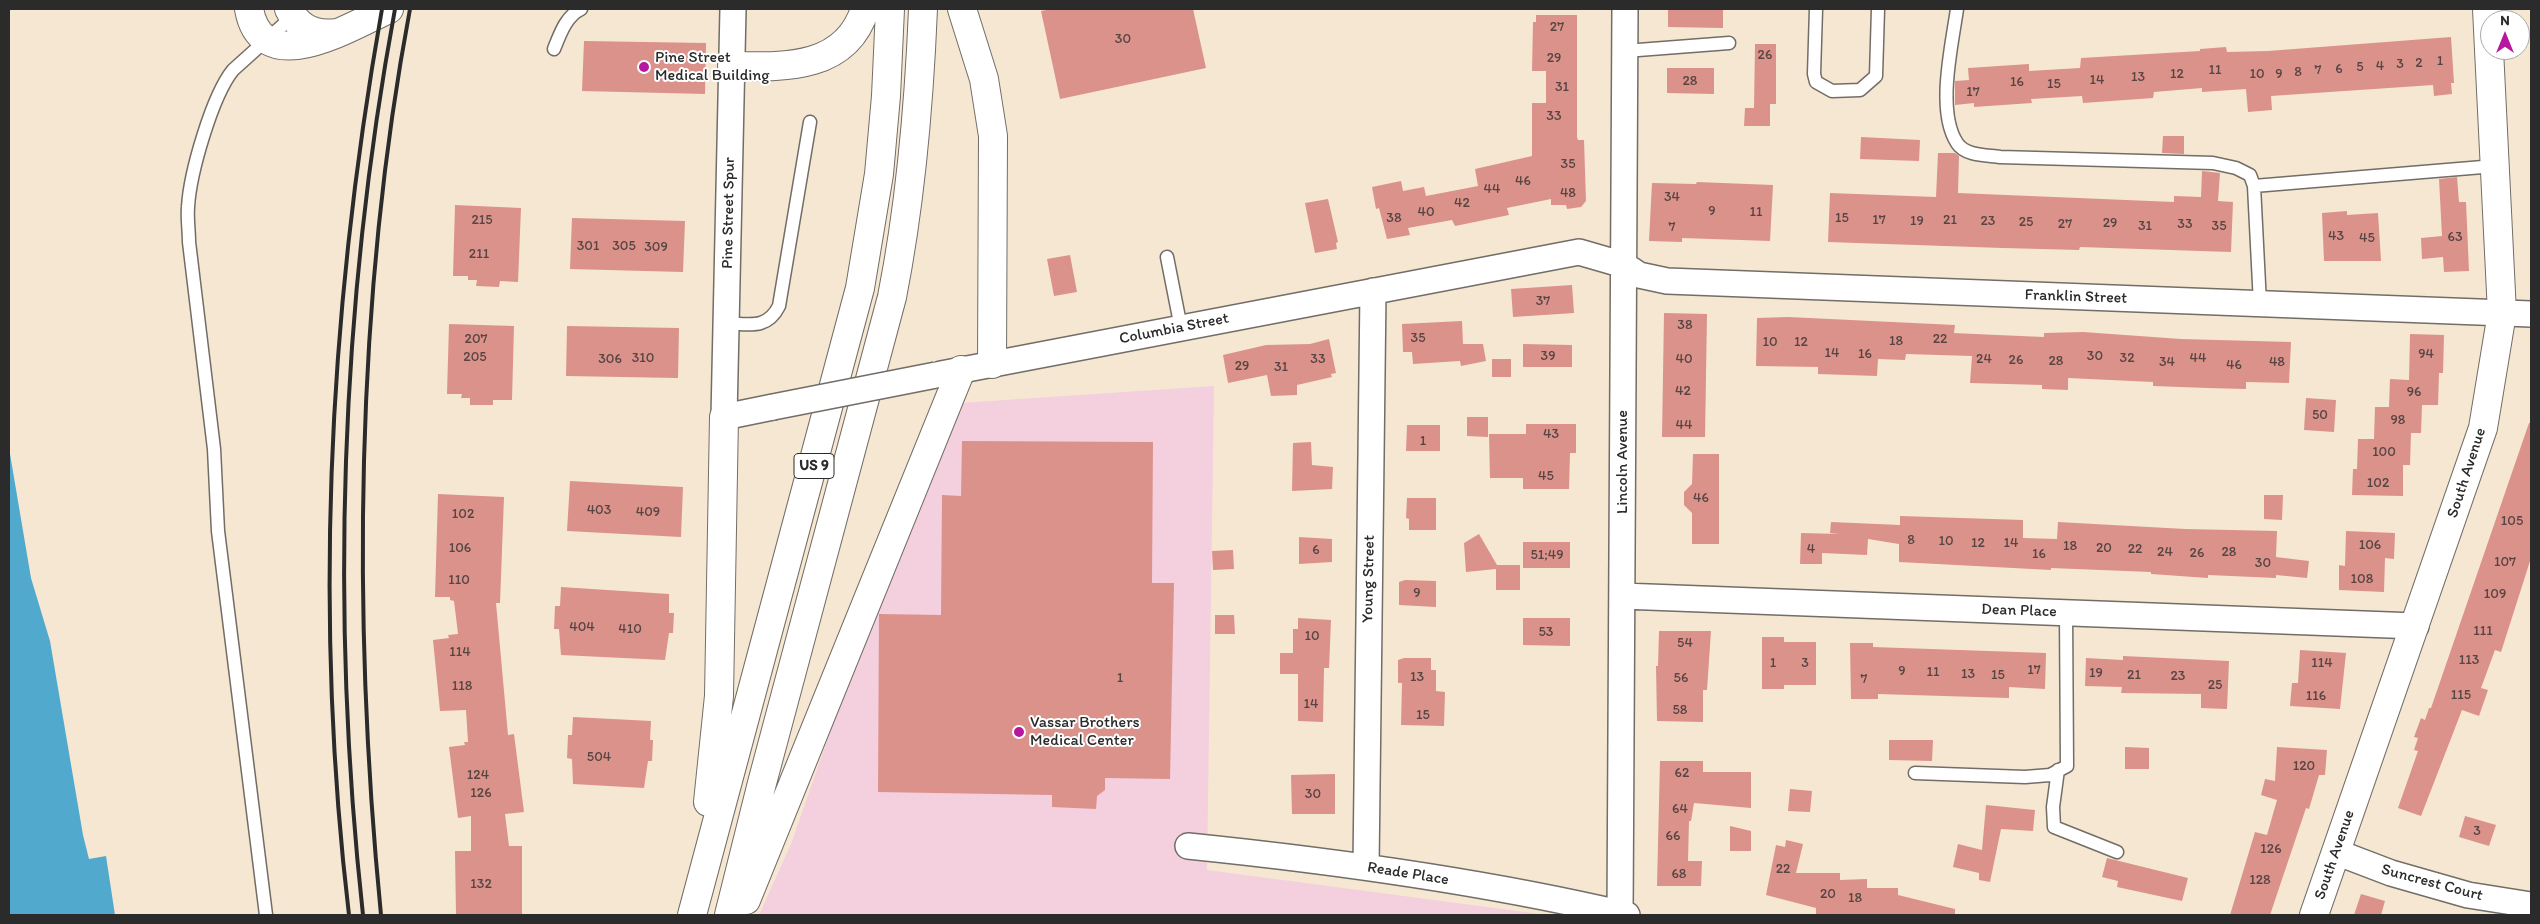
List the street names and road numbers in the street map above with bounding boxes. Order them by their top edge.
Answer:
street label: Pine Street Spur [718,157,740,269]
street label: Franklin Street [2024,286,2128,308]
street label: Columbia Street [1118,309,1230,349]
street label: Lincoln Avenue [1613,410,1633,514]
street label: South Avenue [2443,425,2491,521]
road number: US 9 [794,454,834,478]
street label: Young Street [1359,535,1379,623]
street label: Dean Place [1981,600,2057,622]
street label: South Avenue [2311,808,2359,902]
street label: Reade Place [1366,858,1450,890]
street label: Suncrest Court [2379,860,2485,906]

